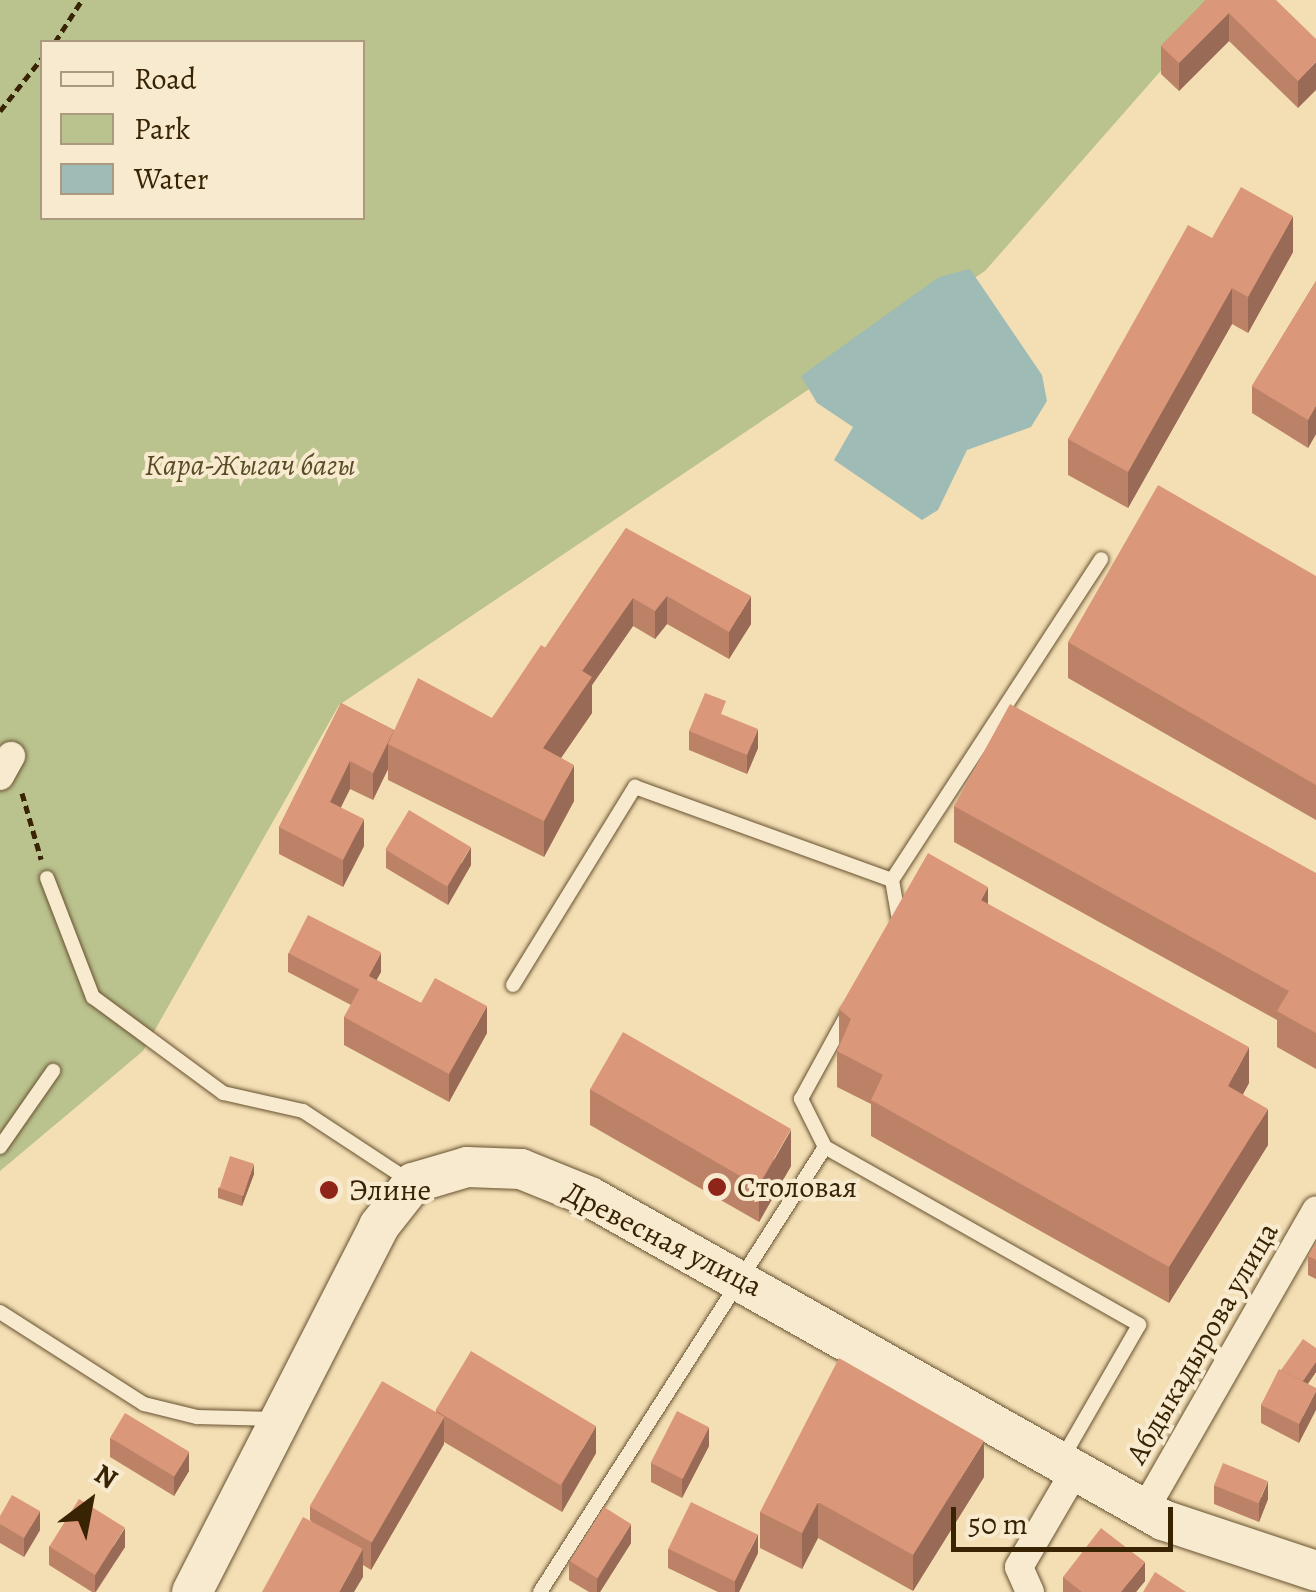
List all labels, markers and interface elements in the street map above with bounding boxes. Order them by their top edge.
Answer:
legend [40,40,365,220]
text: Road [134,59,196,99]
text: Park [134,109,190,149]
text: Water [134,159,208,199]
park label: Кара-Жыгач багы [145,447,355,483]
place label: Столовая [737,1169,857,1205]
place label: Элине [349,1172,431,1208]
street label: Древесная улица [558,1174,768,1304]
marker: Столовая [706,1176,728,1198]
marker: Элине [318,1179,340,1201]
street label: Абдыкадырова улица [1118,1216,1286,1470]
north arrow [40,1452,140,1552]
text: N [87,1455,125,1498]
scale bar [956,1487,1178,1549]
text: 50 m [968,1504,1028,1544]

